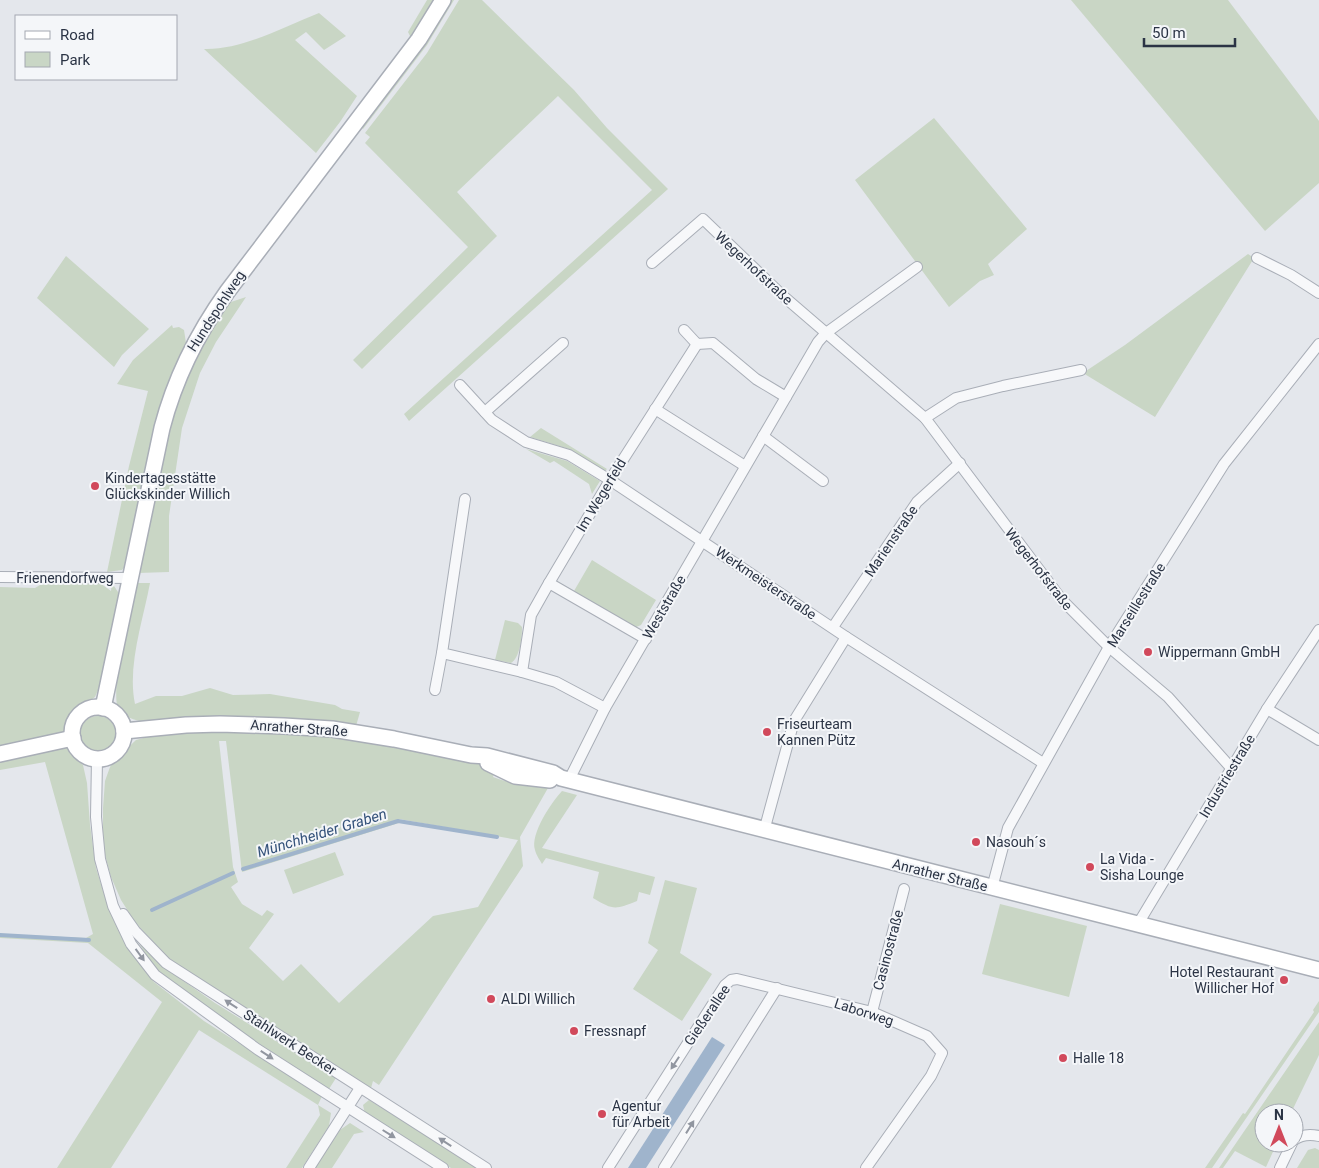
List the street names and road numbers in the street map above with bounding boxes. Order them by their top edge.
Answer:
street label: Wegerhofstraße [712,228,796,308]
street label: Hundspohlweg [184,268,248,354]
street label: Im Wegerfeld [573,455,629,535]
street label: Marienstraße [861,502,921,580]
street label: Wegerhofstraße [1002,525,1076,613]
street label: Werkmeisterstraße [713,543,819,623]
street label: Marseillestraße [1104,560,1168,650]
street label: Frienendorfweg [16,570,114,586]
street label: Weststraße [639,572,689,642]
street label: Anrather Straße [250,717,348,739]
street label: Industriestraße [1196,732,1258,820]
street label: Anrather Straße [891,855,989,895]
street label: Casinostraße [870,908,906,992]
street label: Gießerallee [681,982,733,1048]
street label: Laborweg [832,995,896,1029]
street label: Stahlwerk Becker [241,1006,340,1078]

